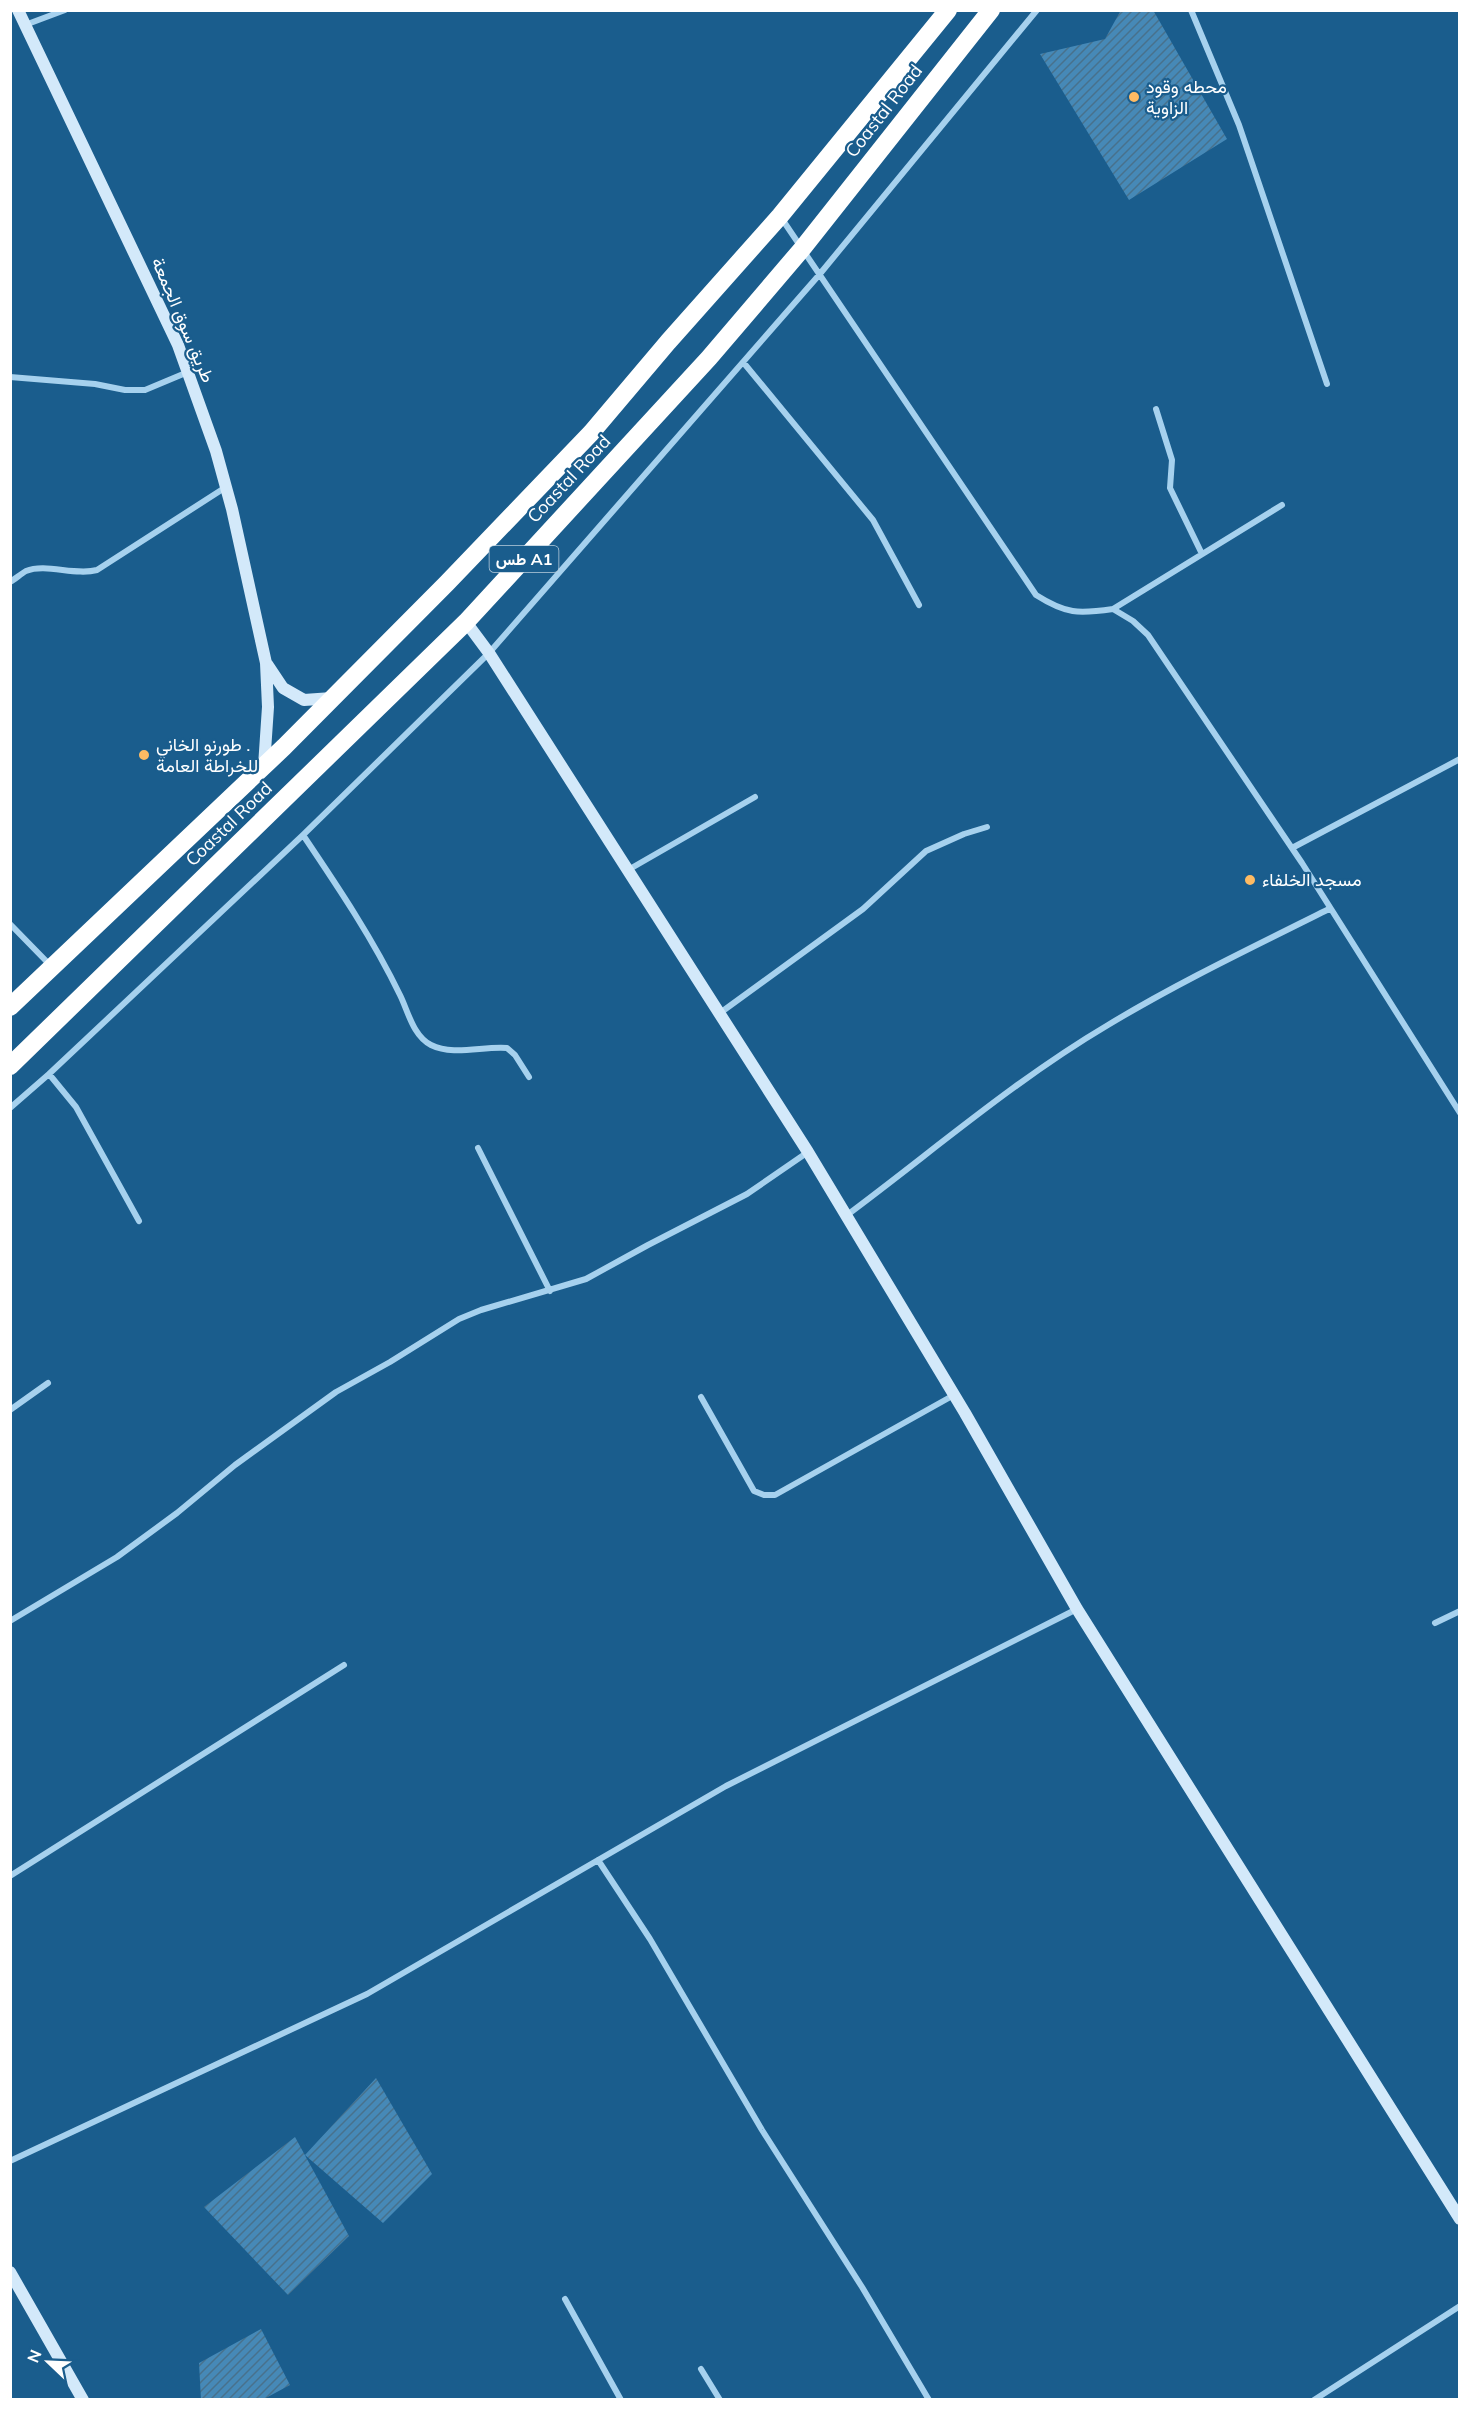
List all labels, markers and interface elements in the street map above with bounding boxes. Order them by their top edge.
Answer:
street label: Coastal Road [840,60,927,162]
place label: محطه وقود الزاوية [1146,75,1227,119]
marker: محطه وقود الزاوية [1127,90,1141,104]
street label: طريق سوق الجمعة [147,254,220,386]
street label: Coastal Road [522,430,615,527]
road number: طس A1 [490,546,558,572]
place label: طورنو الخاني . للخراطة العامة [156,733,258,777]
marker: طورنو الخاني . للخراطة العامة [137,748,151,762]
street label: Coastal Road [180,777,277,871]
place label: مسجد الخلفاء [1262,868,1362,891]
marker: مسجد الخلفاء [1243,873,1257,887]
north arrow [18,2332,78,2392]
text: N [23,2347,46,2366]

